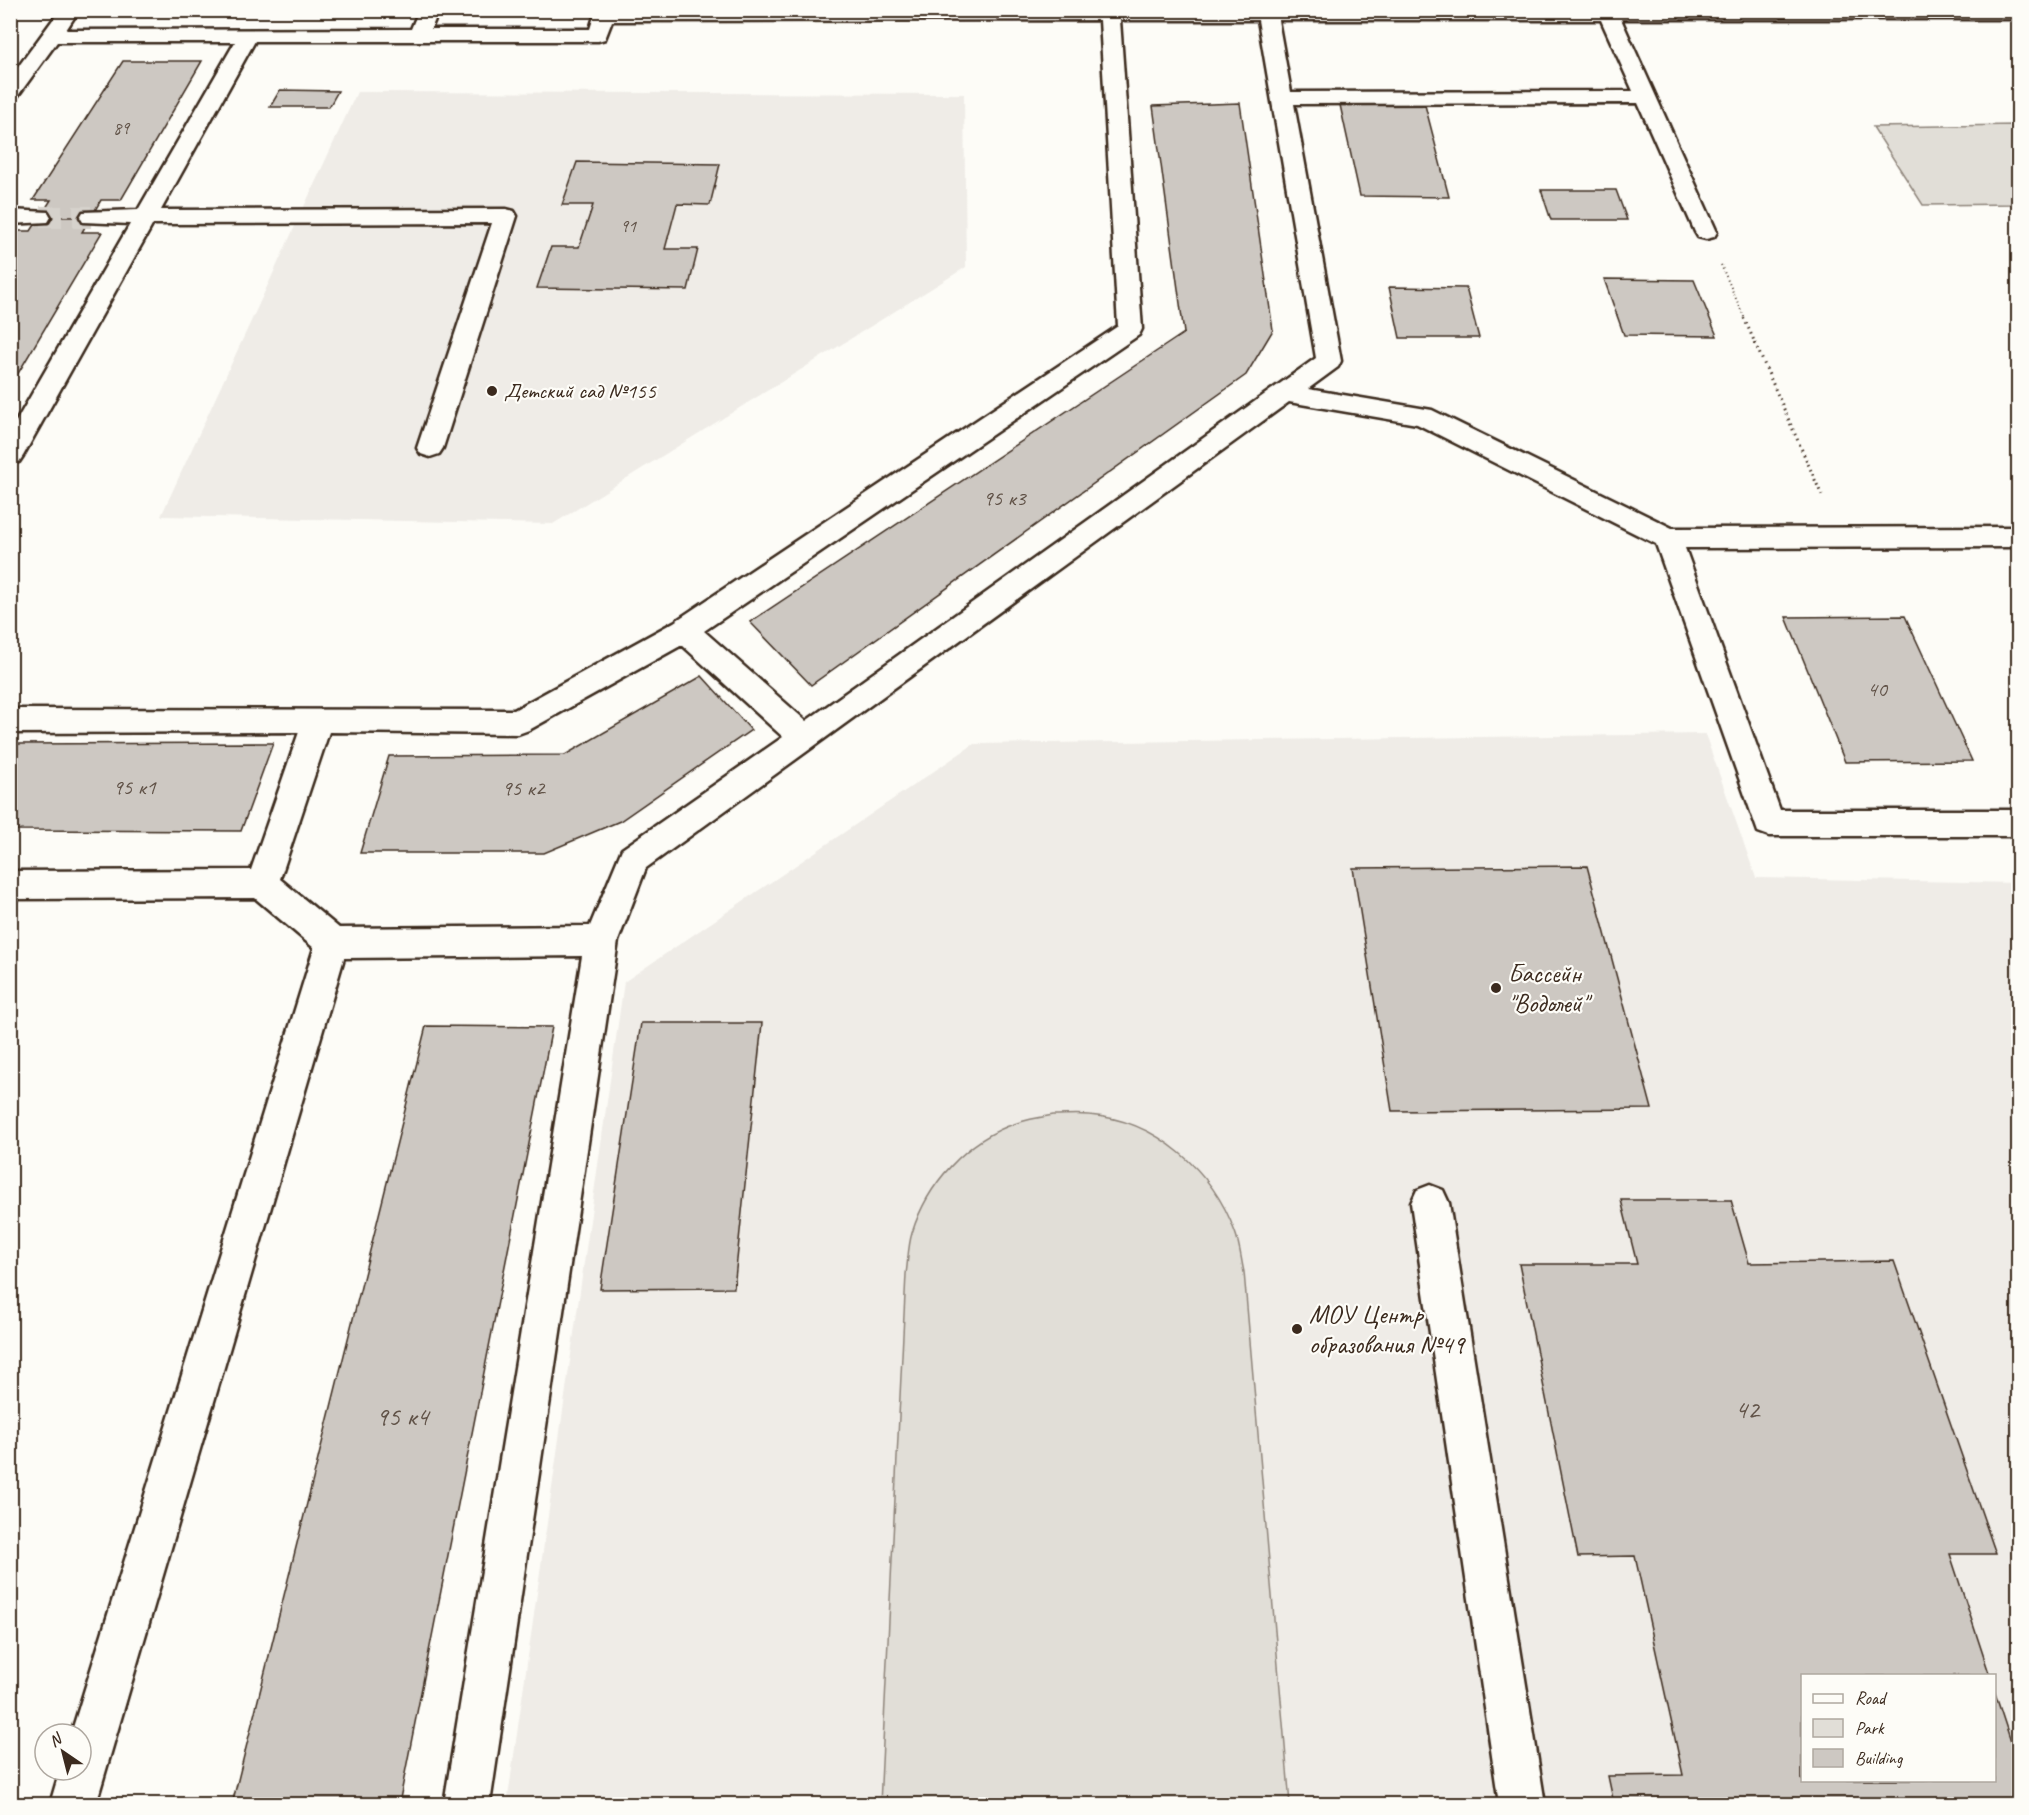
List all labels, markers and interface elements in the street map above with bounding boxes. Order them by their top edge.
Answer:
house number: 89 [113,117,131,139]
house number: 91 [620,215,637,237]
place label: Детский сад №155 [504,377,657,405]
marker: Детский сад №155 [485,384,499,398]
house number: 95 к3 [982,484,1028,512]
house number: 40 [1867,675,1889,703]
house number: 95 к1 [112,773,157,801]
house number: 95 к2 [501,774,547,802]
place label: Бассейн "Водолей" [1508,957,1593,1020]
marker: Бассейн "Водолей" [1489,981,1503,995]
place label: МОУ Центр образования №49 [1309,1298,1466,1361]
marker: МОУ Центр образования №49 [1290,1322,1304,1336]
house number: 42 [1735,1392,1761,1426]
house number: 95 к4 [376,1399,431,1433]
legend [1801,1674,1996,1782]
text: Road [1855,1687,1888,1709]
text: Park [1855,1717,1885,1739]
north arrow [33,1722,93,1782]
text: N [45,1728,67,1752]
text: Building [1855,1747,1904,1769]

